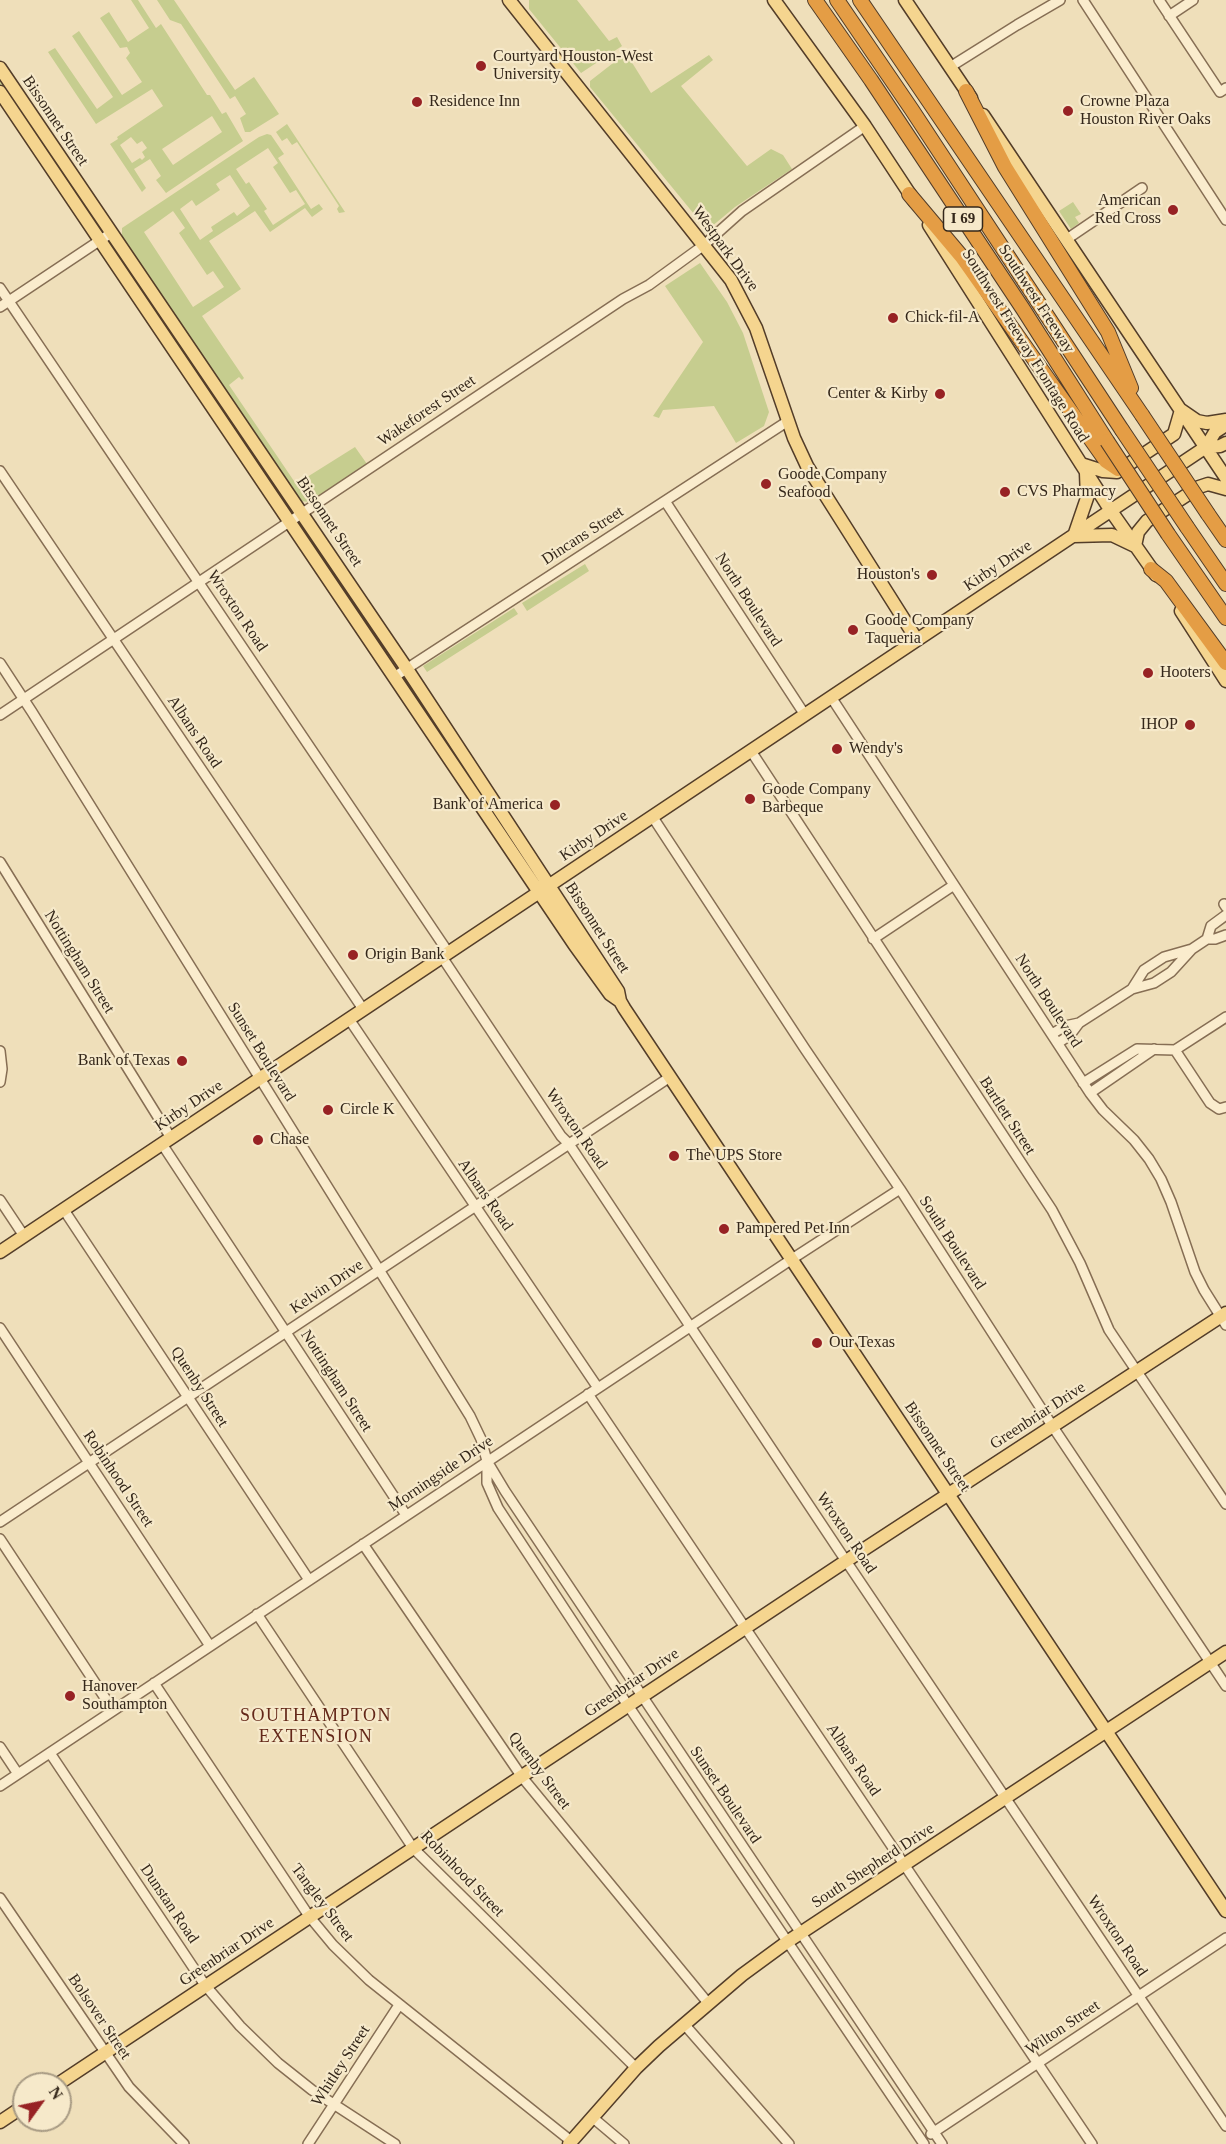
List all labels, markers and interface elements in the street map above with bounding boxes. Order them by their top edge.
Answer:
place label: Courtyard Houston-West University [493,47,653,85]
marker: Courtyard Houston-West University [474,59,488,73]
street label: Bissonnet Street [18,72,92,170]
place label: Residence Inn [429,92,520,112]
place label: Crowne Plaza Houston River Oaks [1080,92,1211,130]
marker: Residence Inn [410,95,424,109]
marker: Crowne Plaza Houston River Oaks [1061,104,1075,118]
place label: American Red Cross [1095,191,1161,229]
street label: Westpark Drive [688,203,762,295]
marker: American Red Cross [1166,203,1180,217]
road number: I 69 [944,207,982,231]
street label: Southwest Freeway [994,241,1078,357]
street label: Southwest Freeway Frontage Road [957,246,1093,446]
place label: Chick-fil-A [905,308,980,328]
marker: Chick-fil-A [886,311,900,325]
street label: Wakeforest Street [374,371,480,451]
place label: Center & Kirby [828,384,928,404]
marker: Center & Kirby [933,387,947,401]
place label: Goode Company Seafood [778,465,887,503]
street label: Bissonnet Street [292,473,366,571]
marker: Goode Company Seafood [759,477,773,491]
place label: CVS Pharmacy [1017,482,1116,502]
marker: CVS Pharmacy [998,485,1012,499]
street label: Dincans Street [538,502,628,570]
street label: Kirby Drive [960,536,1036,596]
street label: North Boulevard [711,549,785,651]
place label: Houston's [857,565,920,585]
street label: Wroxton Road [203,567,271,655]
marker: Houston's [925,568,939,582]
place label: Goode Company Taqueria [865,611,974,649]
marker: Goode Company Taqueria [846,623,860,637]
place label: Hooters [1160,663,1211,683]
marker: Hooters [1141,666,1155,680]
street label: Albans Road [163,692,225,772]
place label: IHOP [1141,715,1178,735]
marker: IHOP [1183,718,1197,732]
place label: Wendy's [849,739,903,759]
marker: Wendy's [830,742,844,756]
place label: Goode Company Barbeque [762,780,871,818]
marker: Goode Company Barbeque [743,792,757,806]
place label: Bank of America [433,795,543,815]
marker: Bank of America [548,798,562,812]
street label: Kirby Drive [556,806,632,866]
street label: Bissonnet Street [561,879,633,977]
street label: Nottingham Street [40,907,118,1017]
place label: Origin Bank [365,945,445,965]
marker: Origin Bank [346,948,360,962]
street label: North Boulevard [1011,950,1085,1052]
street label: Sunset Boulevard [223,999,299,1105]
place label: Bank of Texas [78,1051,170,1071]
marker: Bank of Texas [175,1054,189,1068]
street label: Bartlett Street [975,1073,1039,1159]
street label: Kirby Drive [151,1076,227,1136]
street label: Wroxton Road [541,1085,611,1173]
place label: Circle K [340,1100,395,1120]
marker: Circle K [321,1103,335,1117]
place label: Chase [270,1130,309,1150]
marker: Chase [251,1133,265,1147]
place label: The UPS Store [686,1146,782,1166]
marker: The UPS Store [667,1149,681,1163]
street label: Albans Road [453,1155,517,1235]
street label: South Boulevard [915,1192,989,1294]
place label: Pampered Pet Inn [736,1219,850,1239]
marker: Pampered Pet Inn [717,1222,731,1236]
street label: Kelvin Drive [287,1256,367,1318]
street label: Nottingham Street [296,1326,376,1436]
place label: Our Texas [829,1333,895,1353]
marker: Our Texas [810,1336,824,1350]
street label: Quenby Street [166,1343,232,1431]
street label: Greenbriar Drive [987,1378,1089,1454]
street label: Bissonnet Street [900,1398,974,1496]
street label: Robinhood Street [79,1427,157,1531]
street label: Morningside Drive [385,1432,497,1516]
street label: Wroxton Road [812,1489,880,1577]
street label: Greenbriar Drive [581,1644,683,1722]
place label: Hanover Southampton [82,1677,167,1715]
marker: Hanover Southampton [63,1689,77,1703]
district label: SOUTHAMPTON EXTENSION [240,1705,392,1748]
street label: Albans Road [822,1720,884,1800]
street label: Quenby Street [504,1728,574,1814]
street label: Sunset Boulevard [685,1743,765,1847]
street label: South Shepherd Drive [808,1819,938,1913]
street label: Robinhood Street [416,1827,508,1921]
street label: Tangley Street [286,1860,358,1946]
street label: Dunstan Road [136,1861,202,1947]
street label: Wroxton Road [1083,1892,1151,1980]
street label: Greenbriar Drive [176,1913,278,1991]
street label: Bolsover Street [63,1971,135,2063]
street label: Wilton Street [1022,1996,1104,2060]
street label: Whitley Street [308,2022,374,2110]
north arrow [12,2072,72,2132]
text: N [46,2084,66,2102]

